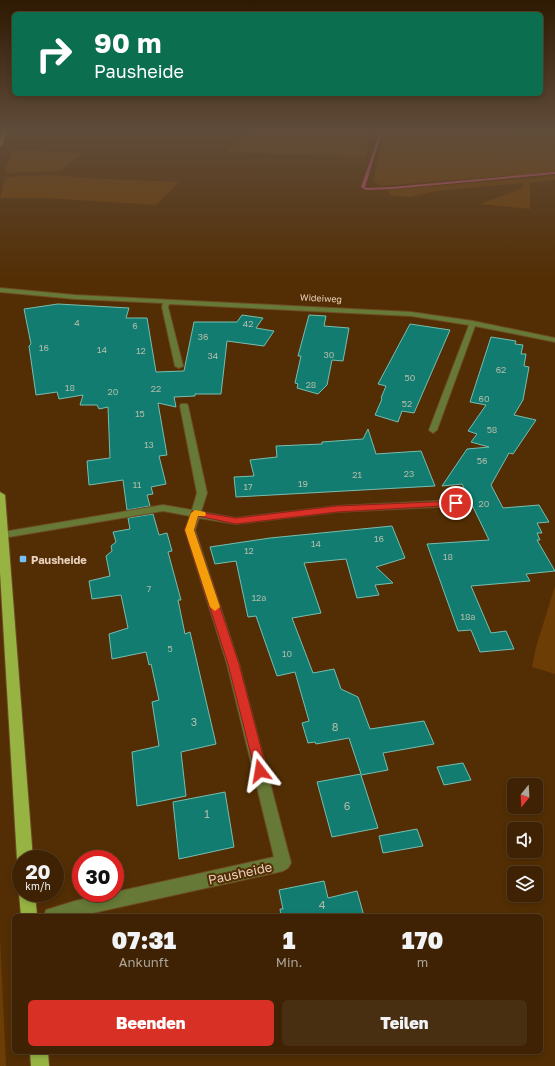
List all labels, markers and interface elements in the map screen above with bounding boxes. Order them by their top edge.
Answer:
text: 90 m [94,26,161,59]
icon: right [28,28,80,80]
text: Pausheide [94,60,184,82]
street label: Wideiweg [300,291,342,305]
house number: 4 [74,317,80,328]
house number: 42 [243,318,253,329]
house number: 6 [132,320,138,331]
house number: 36 [198,331,208,342]
house number: 16 [39,342,49,353]
house number: 14 [97,344,107,355]
house number: 12 [136,345,146,356]
house number: 30 [324,349,335,360]
house number: 34 [208,350,219,361]
house number: 62 [496,364,506,375]
house number: 50 [405,372,416,383]
house number: 28 [306,379,316,390]
house number: 18 [65,382,75,393]
house number: 22 [151,383,161,394]
house number: 20 [108,386,119,397]
house number: 60 [478,393,490,404]
house number: 52 [402,398,412,409]
house number: 15 [135,408,145,419]
house number: 58 [487,424,497,435]
house number: 13 [144,439,154,450]
house number: 56 [477,455,487,466]
house number: 23 [404,468,414,479]
house number: 21 [352,469,362,480]
house number: 19 [298,478,308,489]
house number: 11 [133,479,142,490]
house number: 17 [243,481,253,492]
pin [439,486,473,520]
icon: arrive [445,492,467,514]
house number: 20 [479,498,490,509]
house number: 16 [374,533,384,544]
house number: 14 [311,538,321,549]
house number: 12 [244,545,254,556]
house number: 18 [443,551,453,562]
place label: Pausheide [31,553,87,566]
marker: Pausheide [18,554,28,564]
house number: 7 [147,583,152,594]
house number: 12a [252,592,266,603]
house number: 18a [461,611,475,622]
house number: 5 [167,643,173,654]
house number: 10 [282,648,292,659]
house number: 3 [191,715,197,728]
house number: 8 [332,720,339,733]
position arrow [239,750,281,792]
north arrow [507,778,543,814]
map controls [507,778,543,902]
house number: 6 [344,799,351,812]
house number: 1 [204,807,210,820]
button: sound [507,822,543,858]
speed limit sign: 30 [72,850,124,902]
street label: Pausheide [207,858,273,888]
text: 20 [25,859,51,883]
button: layers [507,866,543,902]
text: km/h [25,880,51,892]
house number: 4 [319,898,326,911]
text: 07:31 [112,925,176,954]
text: 1 [283,925,295,954]
text: 170 [402,925,443,954]
text: Ankunft [119,954,169,970]
text: Min. [276,954,302,970]
text: m [417,954,428,970]
button: Beenden [28,1000,274,1046]
button: Teilen [282,1000,527,1046]

